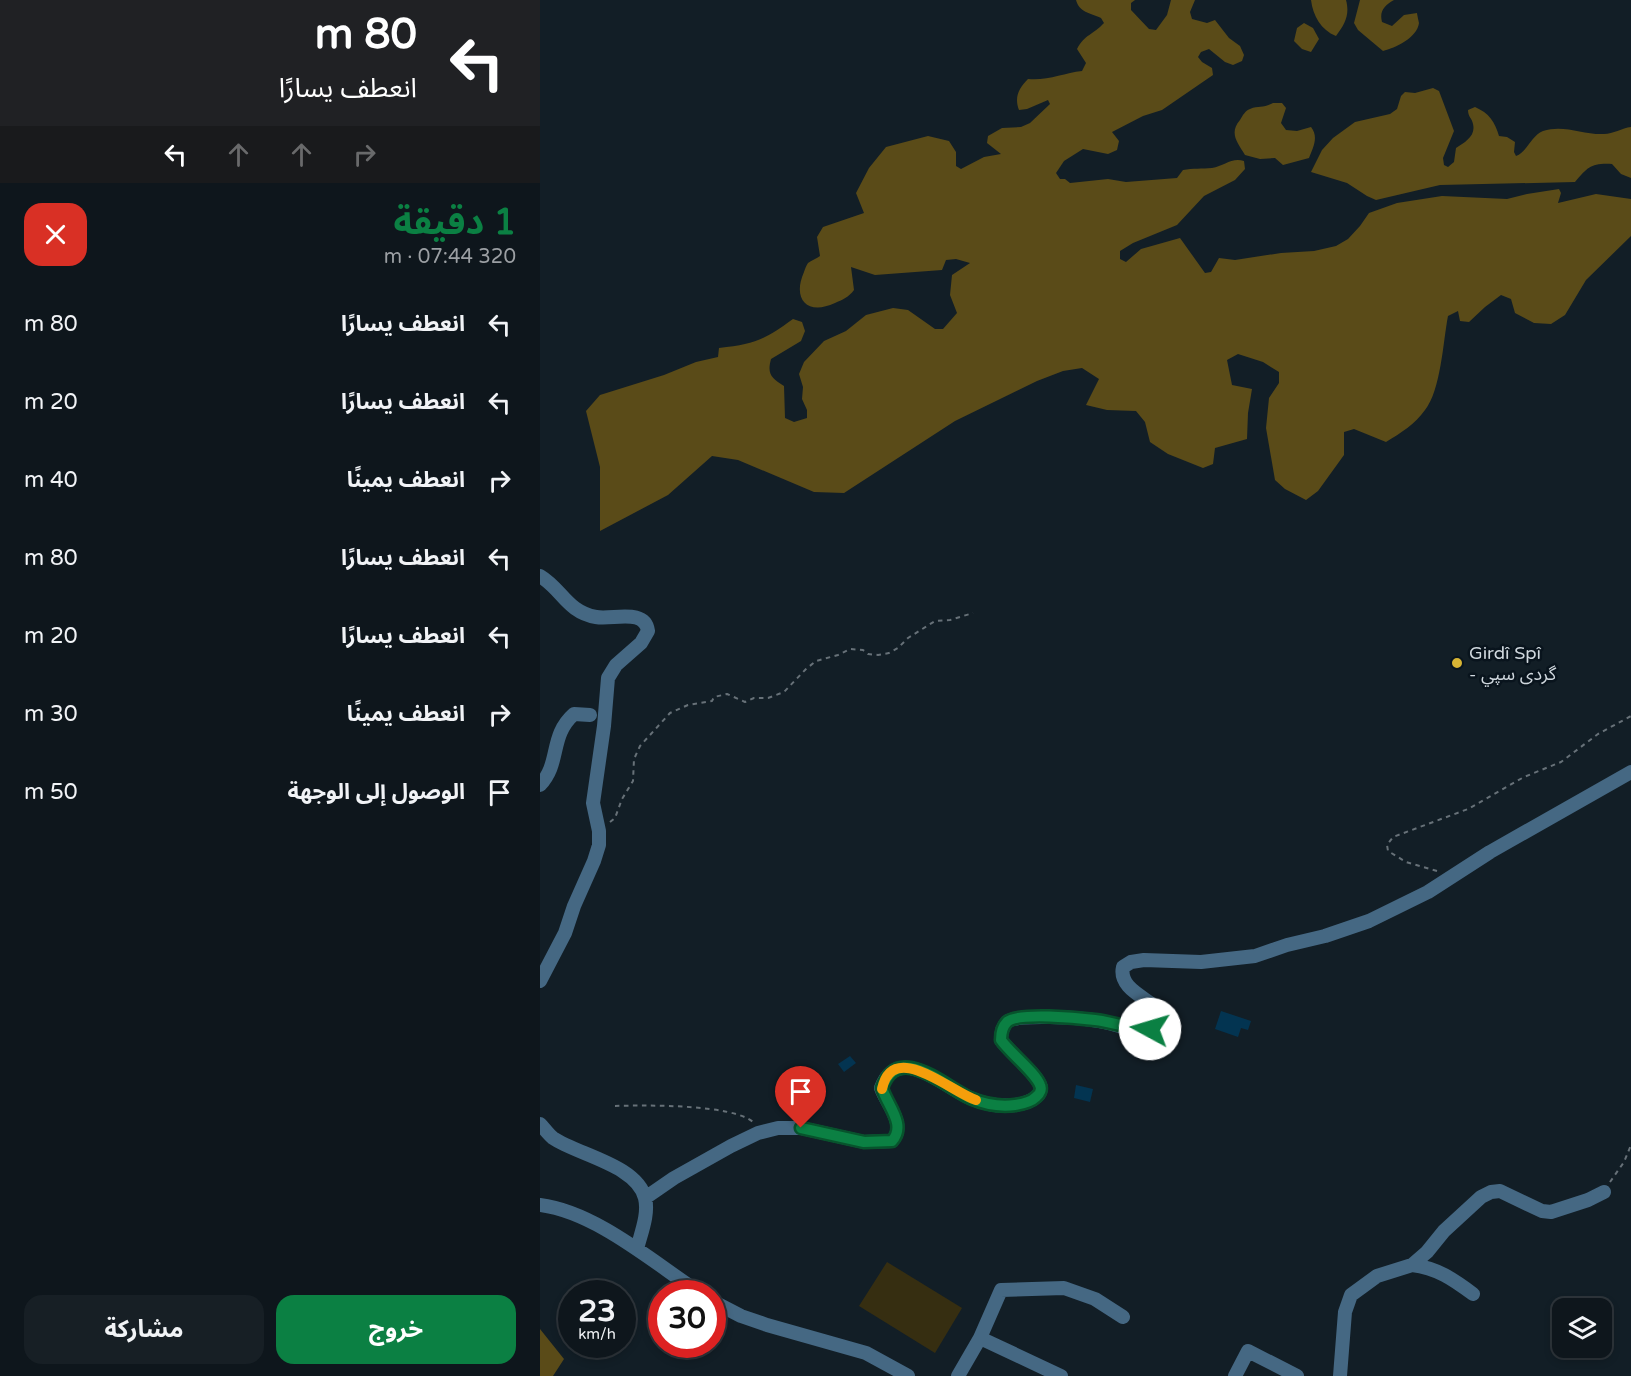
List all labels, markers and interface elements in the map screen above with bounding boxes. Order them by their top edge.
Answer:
text: 80 m [315,9,417,60]
icon: left [438,24,516,102]
text: انعطف يسارًا [279,72,417,105]
icon: left [159,138,192,171]
icon: ahead [222,138,255,171]
icon: ahead [285,138,318,171]
icon: right [348,138,381,171]
text: 1 دقيقة [393,201,516,244]
button: close [24,203,87,266]
text: 320 m · 07:44 [384,245,516,269]
icon: left [483,308,516,341]
text: 80 m [24,311,78,337]
text: انعطف يسارًا [341,311,465,337]
icon: left [483,386,516,419]
text: 20 m [24,389,78,415]
text: انعطف يسارًا [341,389,465,415]
icon: right [483,464,516,497]
text: 40 m [24,467,78,493]
text: انعطف يمينًا [347,467,465,493]
icon: left [483,542,516,575]
text: 80 m [24,545,78,571]
text: انعطف يسارًا [341,545,465,571]
icon: left [483,620,516,653]
text: 20 m [24,623,78,649]
text: انعطف يسارًا [341,623,465,649]
place label: Girdî Spî - گردی سپي [1469,642,1557,687]
marker: Girdî Spî - گردی سپي [1450,656,1464,670]
icon: right [483,698,516,731]
text: 30 m [24,701,78,727]
text: انعطف يمينًا [347,701,465,727]
icon: arrive [483,776,516,809]
text: 50 m [24,779,78,805]
text: الوصول إلى الوجهة [287,779,465,805]
position arrow [1118,997,1182,1061]
pin [775,1066,826,1128]
icon: arrive [784,1075,817,1108]
speed limit sign: 30 [648,1280,726,1358]
text: 23 [578,1293,616,1330]
button: مشاركة [24,1295,264,1364]
button: خروج [276,1295,516,1364]
map controls [1552,1298,1612,1358]
button: layers [1552,1298,1612,1358]
text: km/h [578,1325,616,1343]

